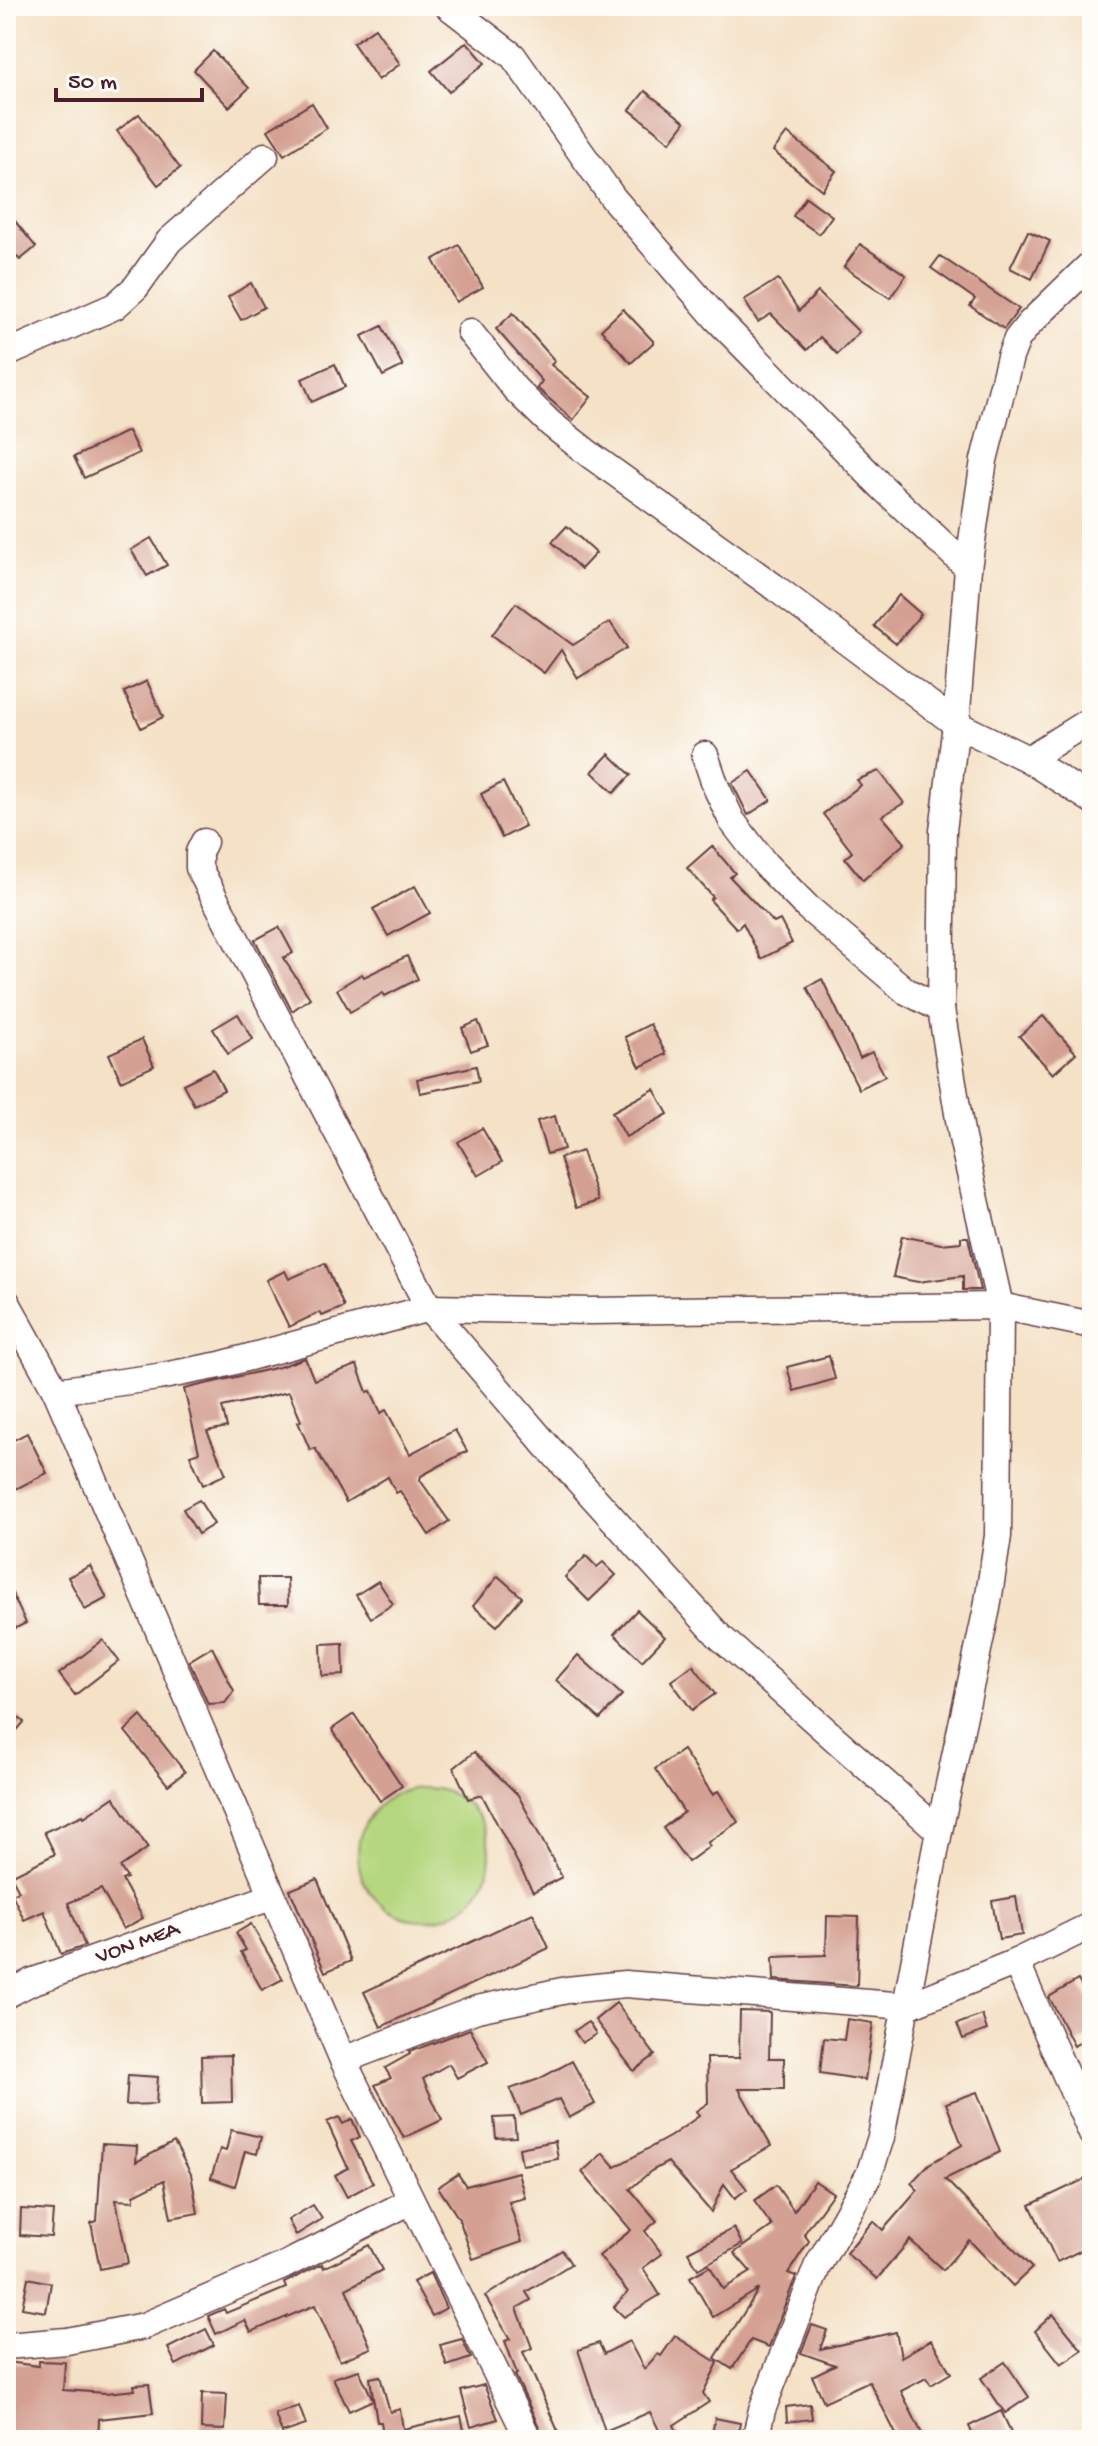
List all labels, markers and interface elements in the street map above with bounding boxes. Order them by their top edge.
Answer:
scale bar [56,52,202,102]
text: 50 m [68,69,117,98]
street label: VON MEA [92,1917,184,1971]

